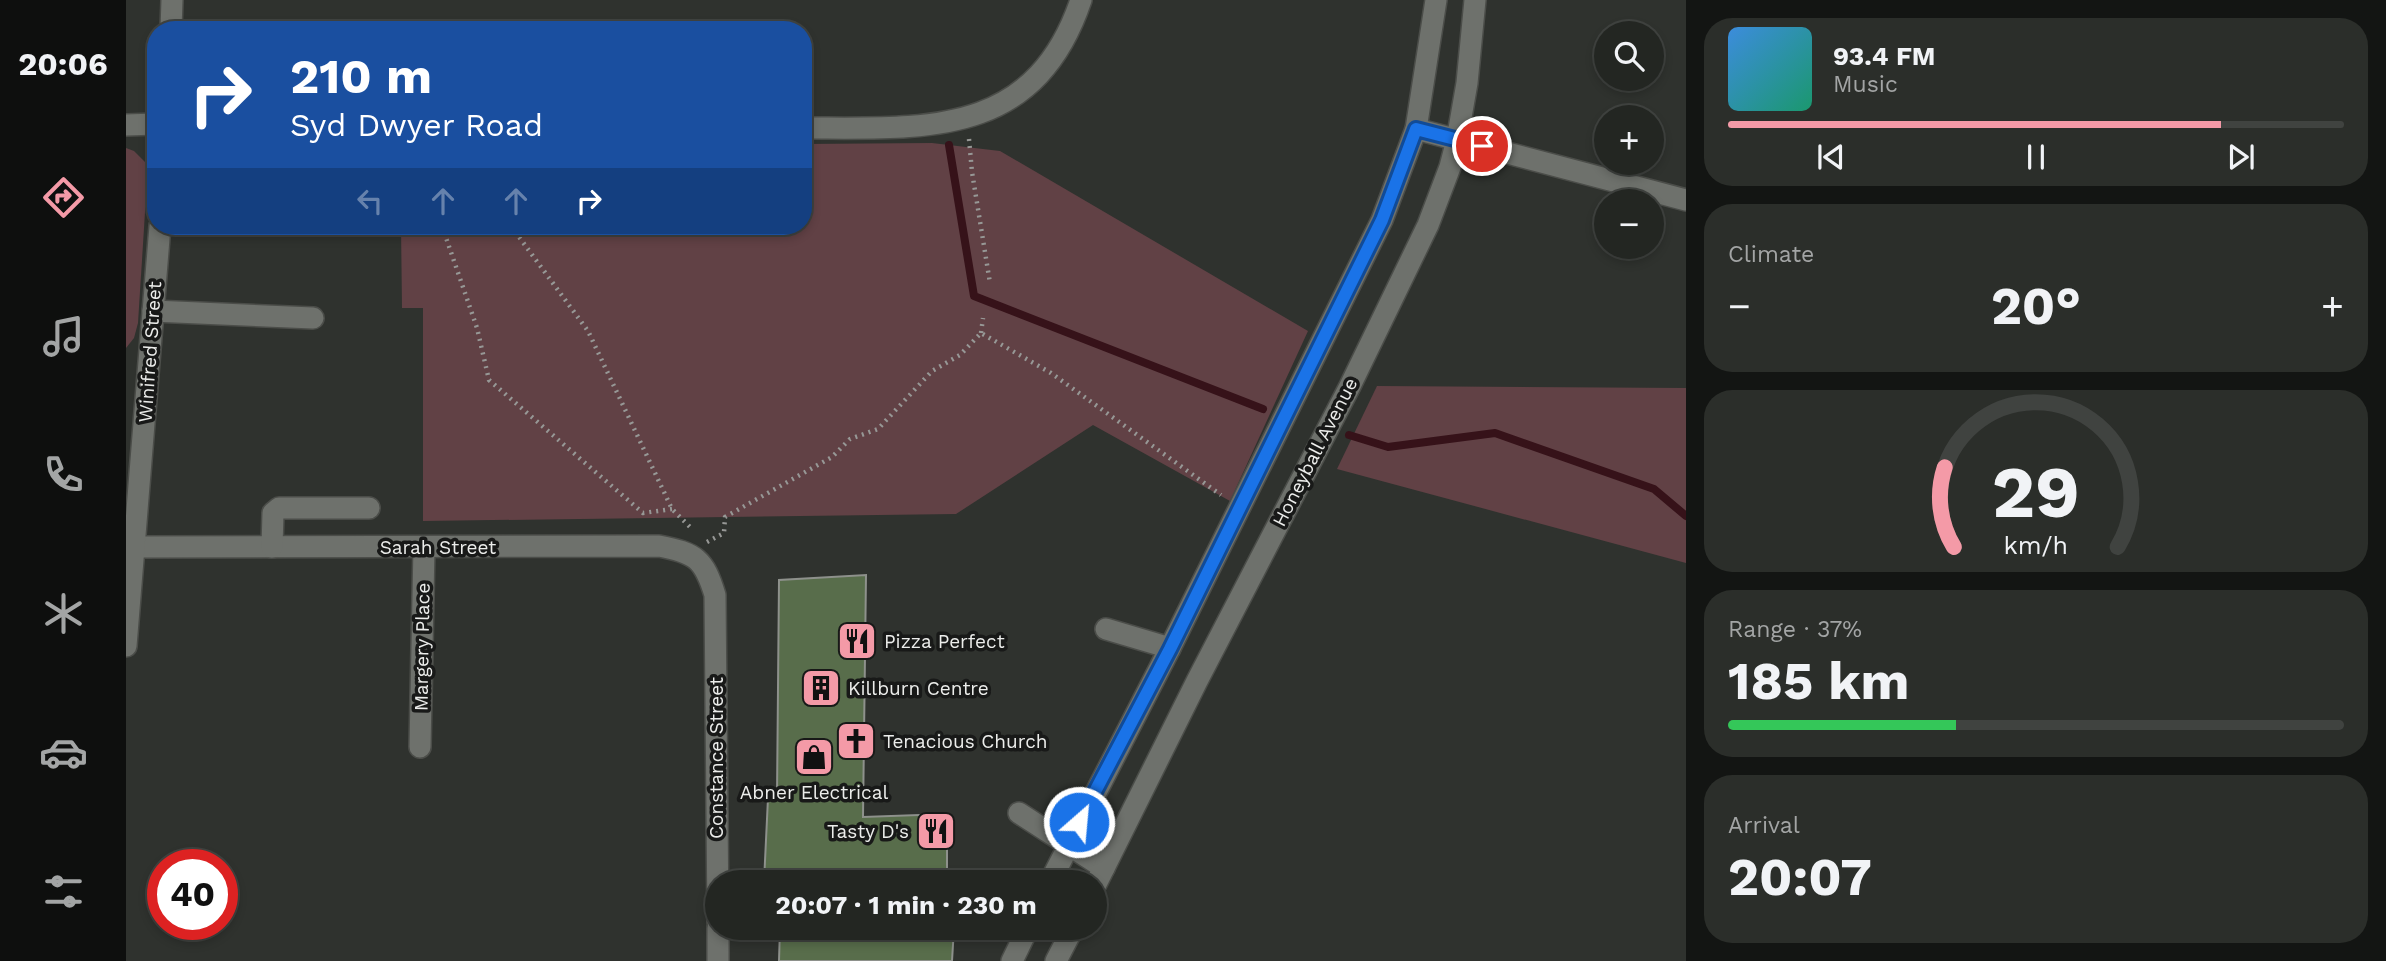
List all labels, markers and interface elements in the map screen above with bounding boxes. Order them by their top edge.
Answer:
map controls [1594,21,1664,259]
button: search [1594,21,1664,91]
text: 93.4 FM [1833,41,1935,71]
text: 20:06 [18,45,108,83]
text: 210 m [290,47,432,105]
icon: right [175,49,266,140]
text: Music [1833,71,1898,98]
button: + [1594,105,1664,175]
text: Syd Dwyer Road [290,106,543,144]
pin [1452,116,1512,176]
icon: arrive [1463,127,1501,165]
icon: previous [1812,138,1850,176]
icon: pause [2017,138,2055,176]
icon: next [2222,138,2260,176]
icon: directions [39,173,88,222]
icon: left [351,182,389,220]
icon: ahead [424,182,462,220]
icon: ahead [497,182,535,220]
icon: right [570,182,608,220]
button: − [1594,189,1664,259]
text: Climate [1728,241,1814,268]
text: 20° [1991,276,2081,337]
street label: Winifred Street [134,281,166,423]
text: − [1728,284,1751,328]
text: + [2321,284,2344,328]
icon: music [39,312,88,361]
street label: Honeyball Avenue [1268,374,1362,530]
text: 29 [1992,449,2080,535]
icon: phone [39,450,88,499]
text: km/h [2004,530,2068,559]
street label: Sarah Street [380,536,496,559]
street label: Margery Place [409,583,435,711]
icon: climate [39,589,88,638]
text: Range · 37% [1728,616,1862,643]
restaurant icon: Pizza Perfect [836,620,878,662]
place label: Pizza Perfect [884,630,1005,653]
text: 185 km [1728,651,1909,712]
building icon: Killburn Centre [800,667,842,709]
street label: Constance Street [705,677,728,839]
place label: Killburn Centre [848,677,989,700]
church icon: Tenacious Church [835,720,877,762]
icon: car [39,728,88,777]
place label: Tenacious Church [883,730,1048,753]
shop icon: Abner Electrical [793,736,835,778]
place label: Abner Electrical [740,781,888,804]
position arrow [1042,785,1116,859]
restaurant icon: Tasty D's [915,810,957,852]
text: Arrival [1728,812,1800,839]
place label: Tasty D's [827,820,909,843]
text: 20:07 [1728,847,1872,908]
speed limit sign: 40 [147,849,238,940]
icon: filters [39,867,88,916]
text: 20:07 · 1 min · 230 m [775,890,1037,920]

